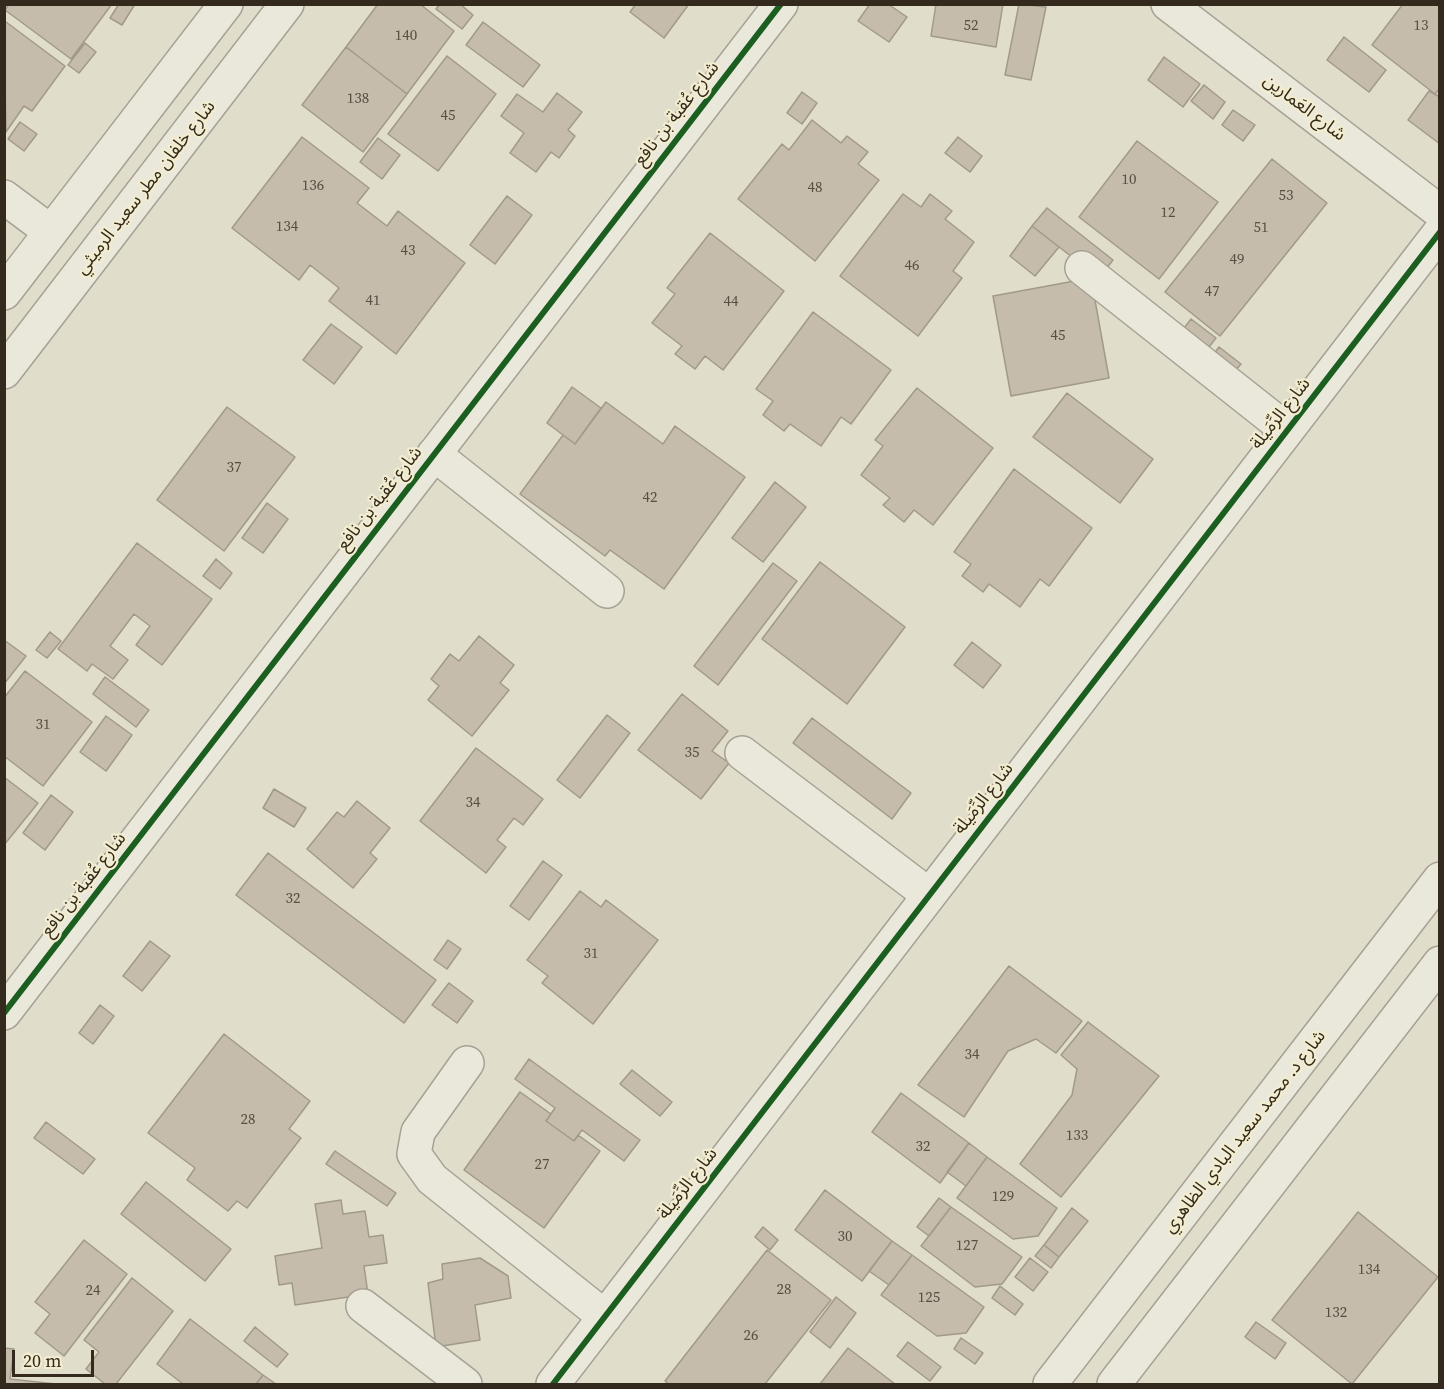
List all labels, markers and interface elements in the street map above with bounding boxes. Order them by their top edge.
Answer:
house number: 52 [964,17,978,35]
house number: 13 [1414,17,1428,35]
house number: 140 [395,27,417,45]
street label: شارع عُقبة بن نافع [630,58,724,170]
street label: شارع العَمارين [1258,70,1350,146]
house number: 138 [347,90,369,108]
street label: شارع خلفان مطر سعيد الرميثي [71,97,221,279]
house number: 45 [441,107,455,125]
house number: 10 [1122,171,1136,189]
house number: 136 [302,177,324,195]
house number: 48 [808,179,822,197]
house number: 53 [1279,187,1293,205]
house number: 12 [1161,204,1175,222]
house number: 134 [276,218,298,236]
house number: 51 [1254,219,1268,237]
house number: 43 [401,242,415,260]
house number: 49 [1230,251,1244,269]
house number: 46 [905,257,919,275]
house number: 47 [1205,283,1219,301]
house number: 41 [366,292,380,310]
house number: 44 [724,293,738,311]
house number: 45 [1051,327,1065,345]
street label: شارع الرِّمَيلة [1246,374,1316,454]
street label: شارع عُقبة بن نافع [333,443,427,555]
house number: 37 [227,459,241,477]
house number: 42 [643,489,657,507]
house number: 31 [36,716,50,734]
house number: 35 [685,744,699,762]
street label: شارع الرِّمَيلة [949,759,1019,839]
house number: 34 [466,794,480,812]
street label: شارع عُقبة بن نافع [37,829,131,941]
house number: 32 [286,890,300,908]
house number: 31 [584,945,598,963]
street label: شارع د. محمد سعيد البادي الظاهري [1159,1026,1331,1238]
house number: 34 [965,1046,979,1064]
house number: 28 [241,1111,255,1129]
house number: 133 [1066,1127,1088,1145]
house number: 32 [916,1138,930,1156]
street label: شارع الرِّمَيلة [653,1144,723,1224]
house number: 27 [535,1156,549,1174]
house number: 129 [992,1188,1014,1206]
house number: 30 [838,1228,852,1246]
house number: 127 [956,1237,978,1255]
house number: 134 [1358,1261,1380,1279]
house number: 28 [777,1281,791,1299]
house number: 24 [86,1282,100,1300]
house number: 125 [918,1289,940,1307]
house number: 132 [1325,1304,1347,1322]
house number: 26 [744,1327,758,1345]
scale bar [15,1338,98,1376]
text: 20 m [23,1348,61,1373]

